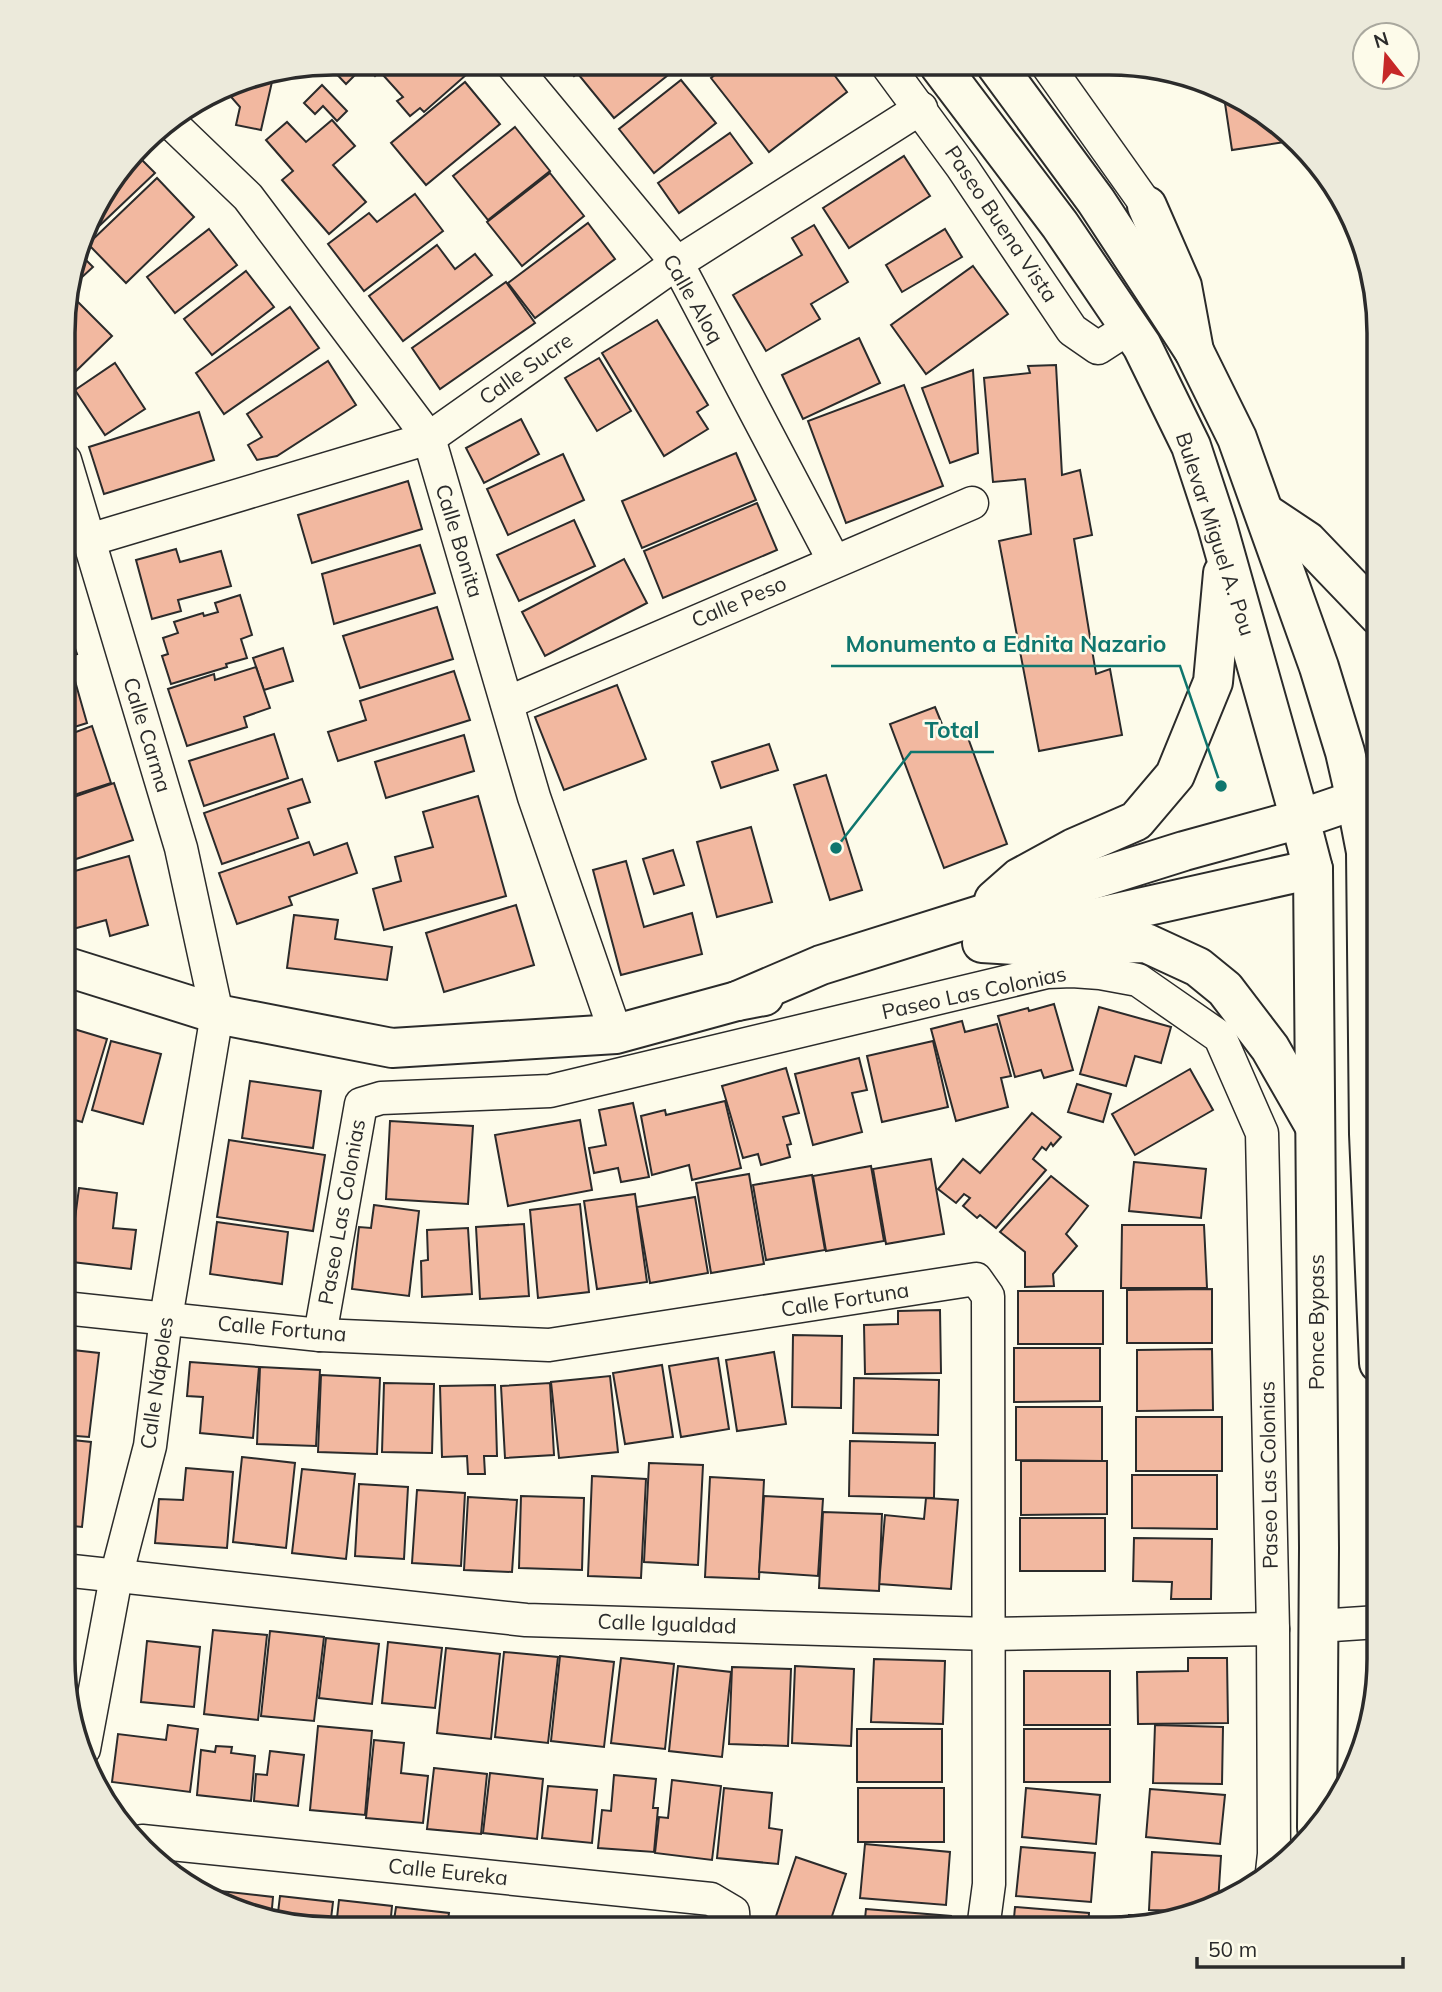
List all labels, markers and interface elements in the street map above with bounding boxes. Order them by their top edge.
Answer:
north arrow [1351,21,1421,91]
text: N [1371,26,1391,53]
street label: Paseo Buena Vista [940,140,1064,307]
street label: Calle Aloq [658,249,730,348]
street label: Calle Sucre [474,327,577,410]
street label: Bulevar Miguel A. Pou [1171,429,1261,639]
street label: Calle Bonita [430,481,489,600]
street label: Calle Peso [687,569,790,633]
callout: Monumento a Ednita Nazario [831,622,1180,666]
text: Monumento a Ednita Nazario [846,629,1167,658]
street label: Calle Carma [118,674,178,795]
callout: Total [911,708,994,752]
text: Total [925,715,979,744]
street label: Paseo Las Colonias [879,960,1068,1024]
street label: Paseo Las Colonias [312,1117,370,1307]
street label: Ponce Bypass [1303,1254,1329,1390]
street label: Calle Fortuna [779,1276,911,1322]
street label: Calle Fortuna [216,1309,348,1347]
street label: Calle Nápoles [134,1315,178,1451]
street label: Paseo Las Colonias [1253,1381,1283,1569]
street label: Calle Igualdad [597,1608,737,1638]
street label: Calle Eureka [387,1852,509,1890]
scale bar [1197,1926,1404,1970]
text: 50 m [1208,1936,1257,1962]

